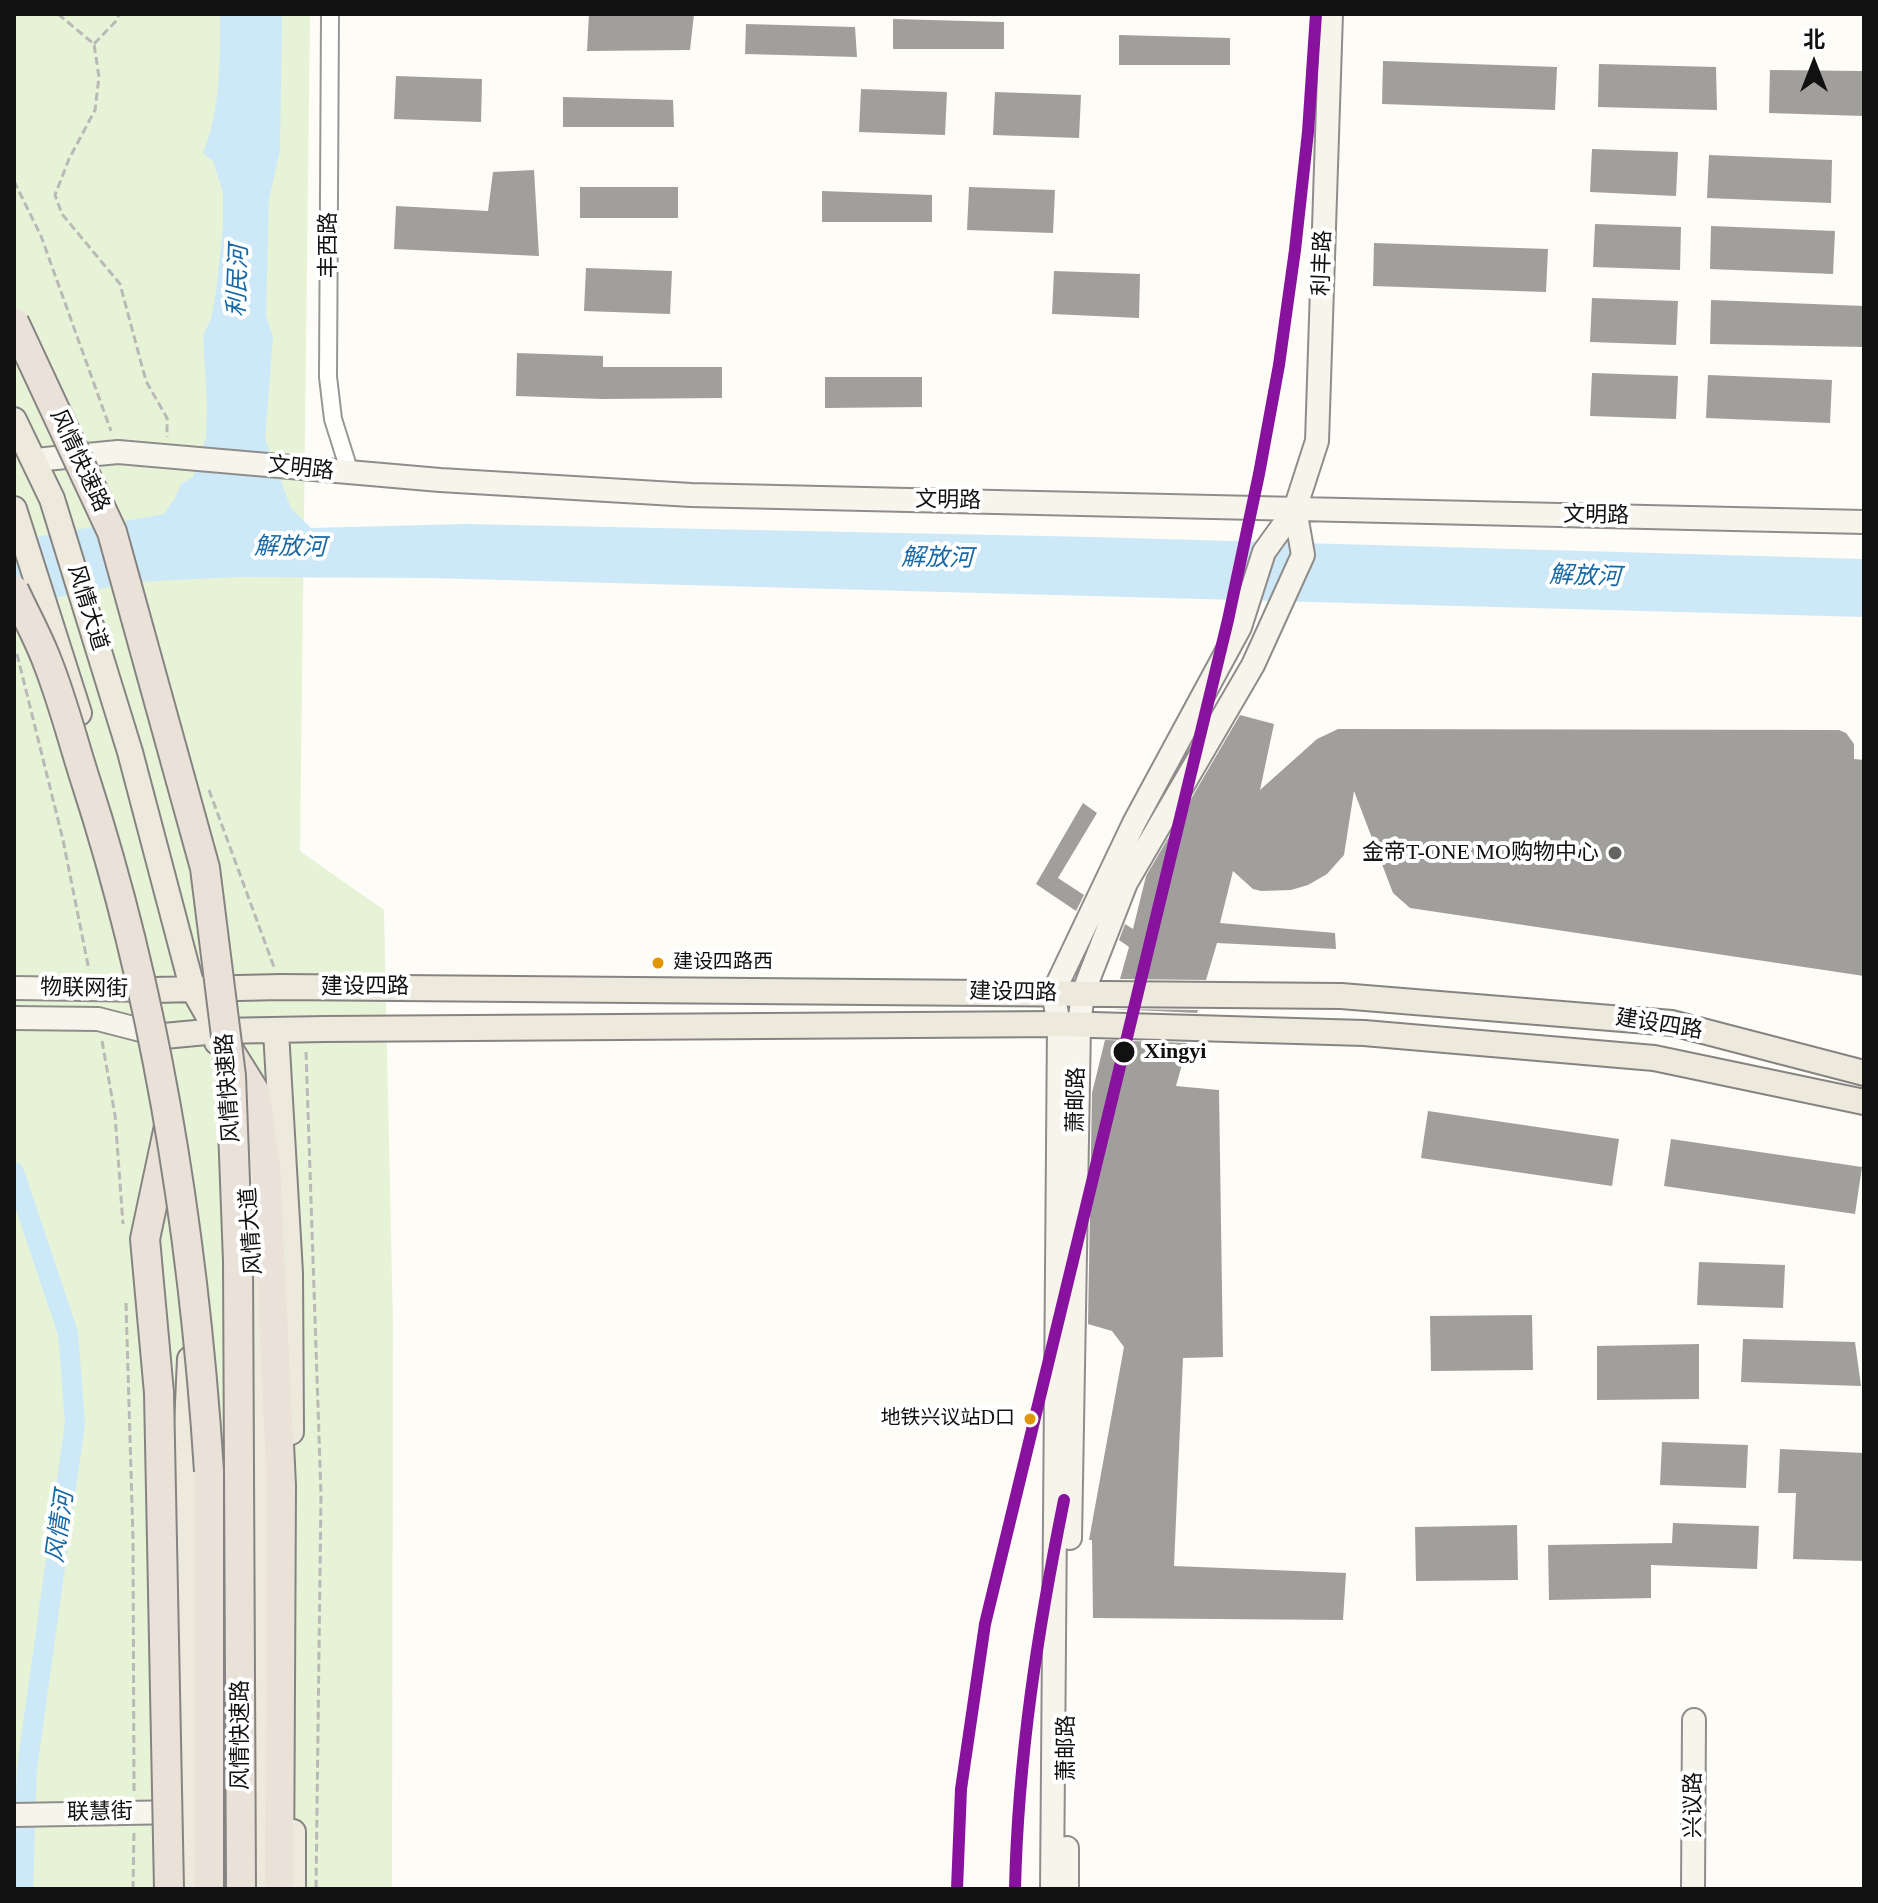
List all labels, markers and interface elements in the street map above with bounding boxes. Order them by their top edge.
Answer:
north arrow [1774,24,1854,104]
text: 北 [1803,27,1825,52]
street label: 丰西路 [316,212,342,278]
street label: 利丰路 [1309,230,1337,296]
water label: 利民河 [223,245,255,317]
street label: 风情快速路 [44,406,114,516]
street label: 文明路 [267,452,335,486]
street label: 文明路 [915,487,981,515]
street label: 文明路 [1563,502,1629,530]
water label: 解放河 [254,533,326,563]
water label: 解放河 [901,544,973,574]
water label: 解放河 [1549,561,1621,593]
street label: 风情大道 [62,562,112,654]
place label: 金帝T-ONE MO购物中心 [1362,840,1599,866]
marker: 金帝T-ONE MO购物中心 [1606,844,1624,862]
place label: 建设四路西 [673,951,773,975]
marker: 建设四路西 [650,955,666,971]
street label: 建设四路 [321,974,409,1000]
street label: 物联网街 [40,975,128,1003]
street label: 建设四路 [969,979,1057,1007]
street label: 建设四路 [1613,1005,1705,1045]
street label: 风情快速路 [212,1032,246,1144]
marker: Xingyi [1111,1039,1137,1065]
place label: Xingyi [1144,1039,1206,1065]
street label: 萧邮路 [1063,1067,1091,1133]
street label: 风情大道 [236,1186,268,1276]
place label: 地铁兴议站D口 [881,1407,1015,1431]
marker: 地铁兴议站D口 [1022,1411,1038,1427]
water label: 风情河 [42,1489,80,1565]
street label: 风情快速路 [228,1680,254,1790]
street label: 萧邮路 [1054,1715,1080,1781]
street label: 兴议路 [1681,1772,1707,1838]
street label: 联慧街 [67,1799,133,1827]

